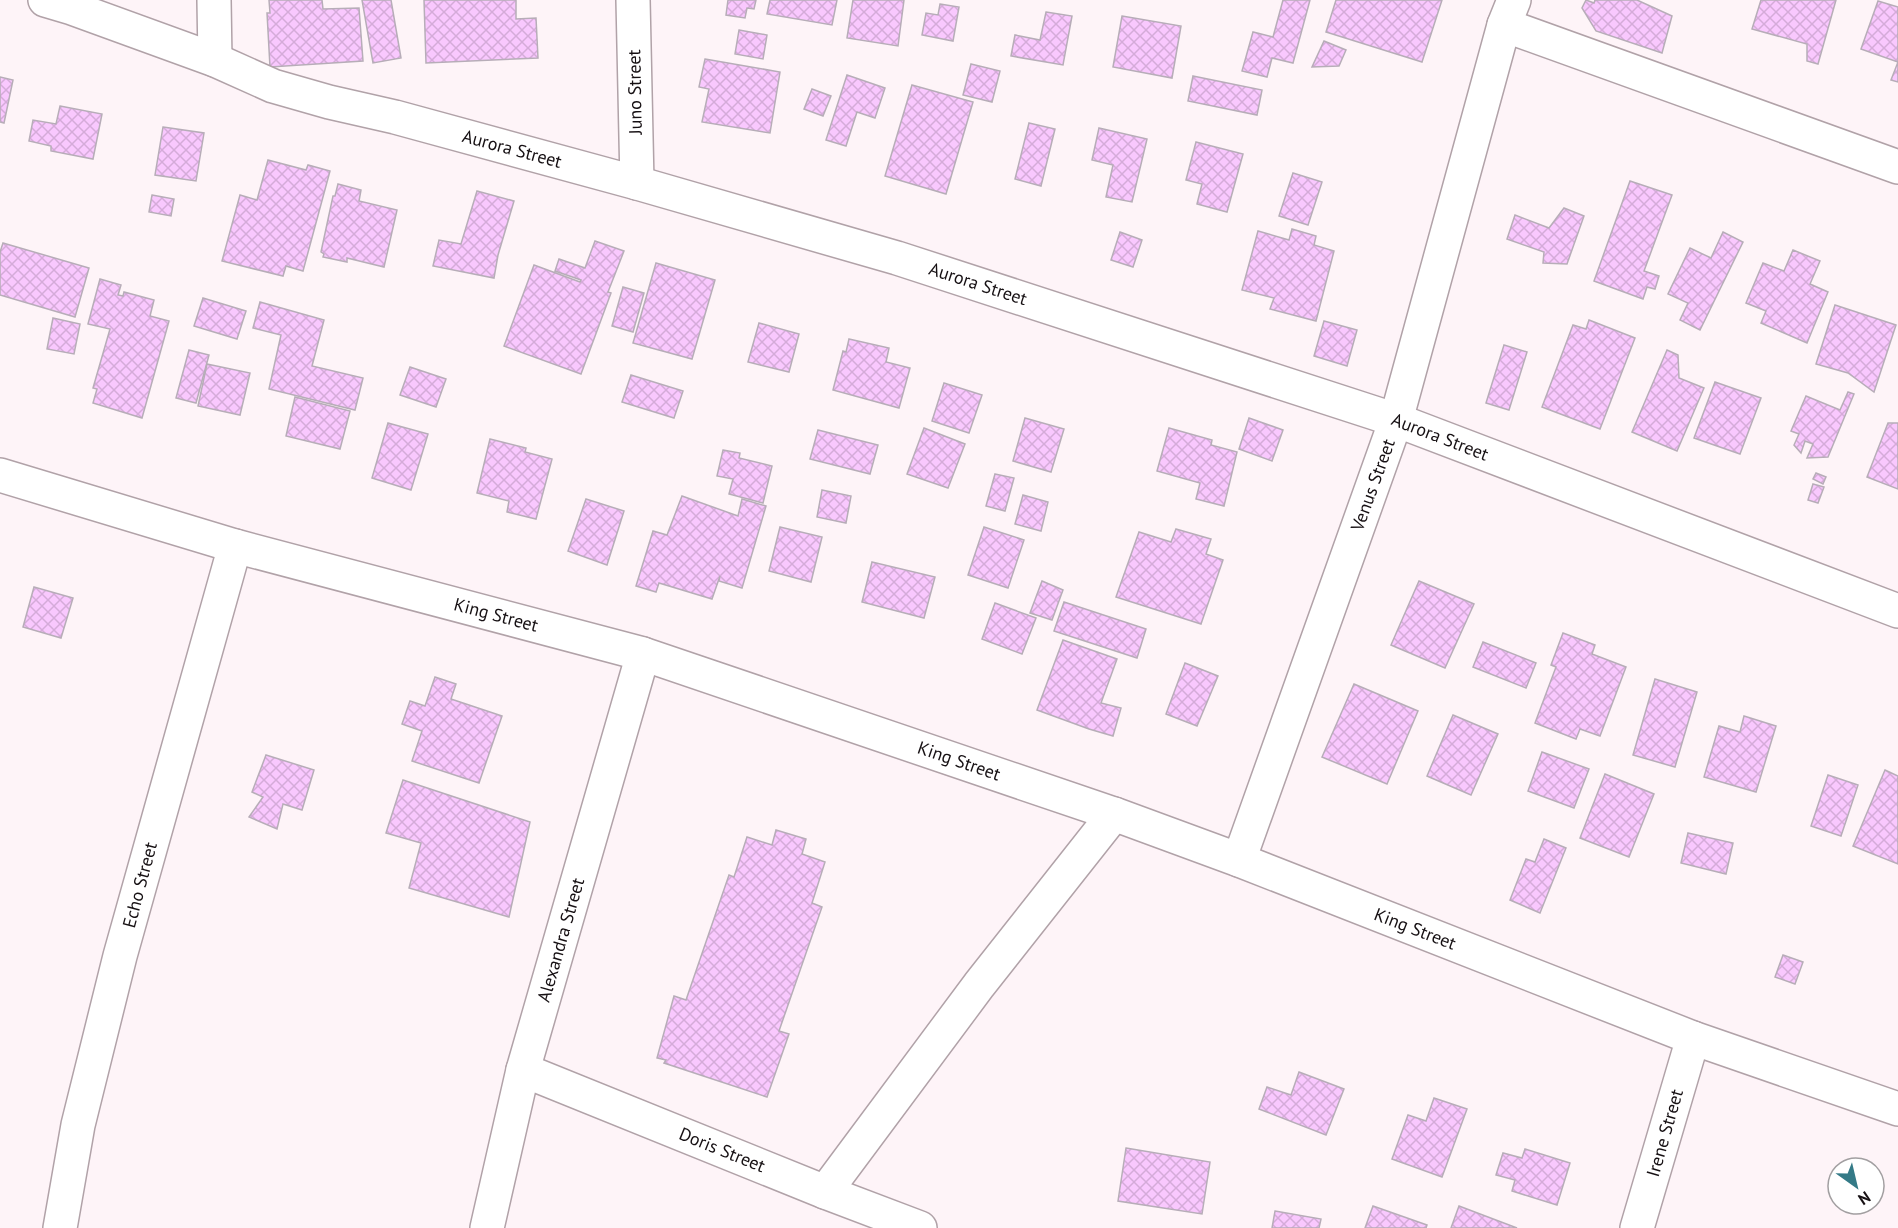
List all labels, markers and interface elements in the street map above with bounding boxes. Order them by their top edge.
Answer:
street label: Juno Street [622,49,647,136]
street label: Aurora Street [460,124,564,173]
street label: Aurora Street [926,257,1030,310]
street label: Aurora Street [1389,408,1492,466]
street label: Venus Street [1345,436,1400,535]
street label: King Street [452,592,541,637]
street label: King Street [915,736,1004,785]
street label: Echo Street [117,839,162,930]
street label: Alexandra Street [532,875,589,1005]
street label: King Street [1371,902,1459,955]
street label: Irene Street [1641,1086,1688,1179]
street label: Doris Street [676,1122,769,1177]
north arrow [1826,1156,1886,1216]
text: N [1854,1187,1874,1210]

